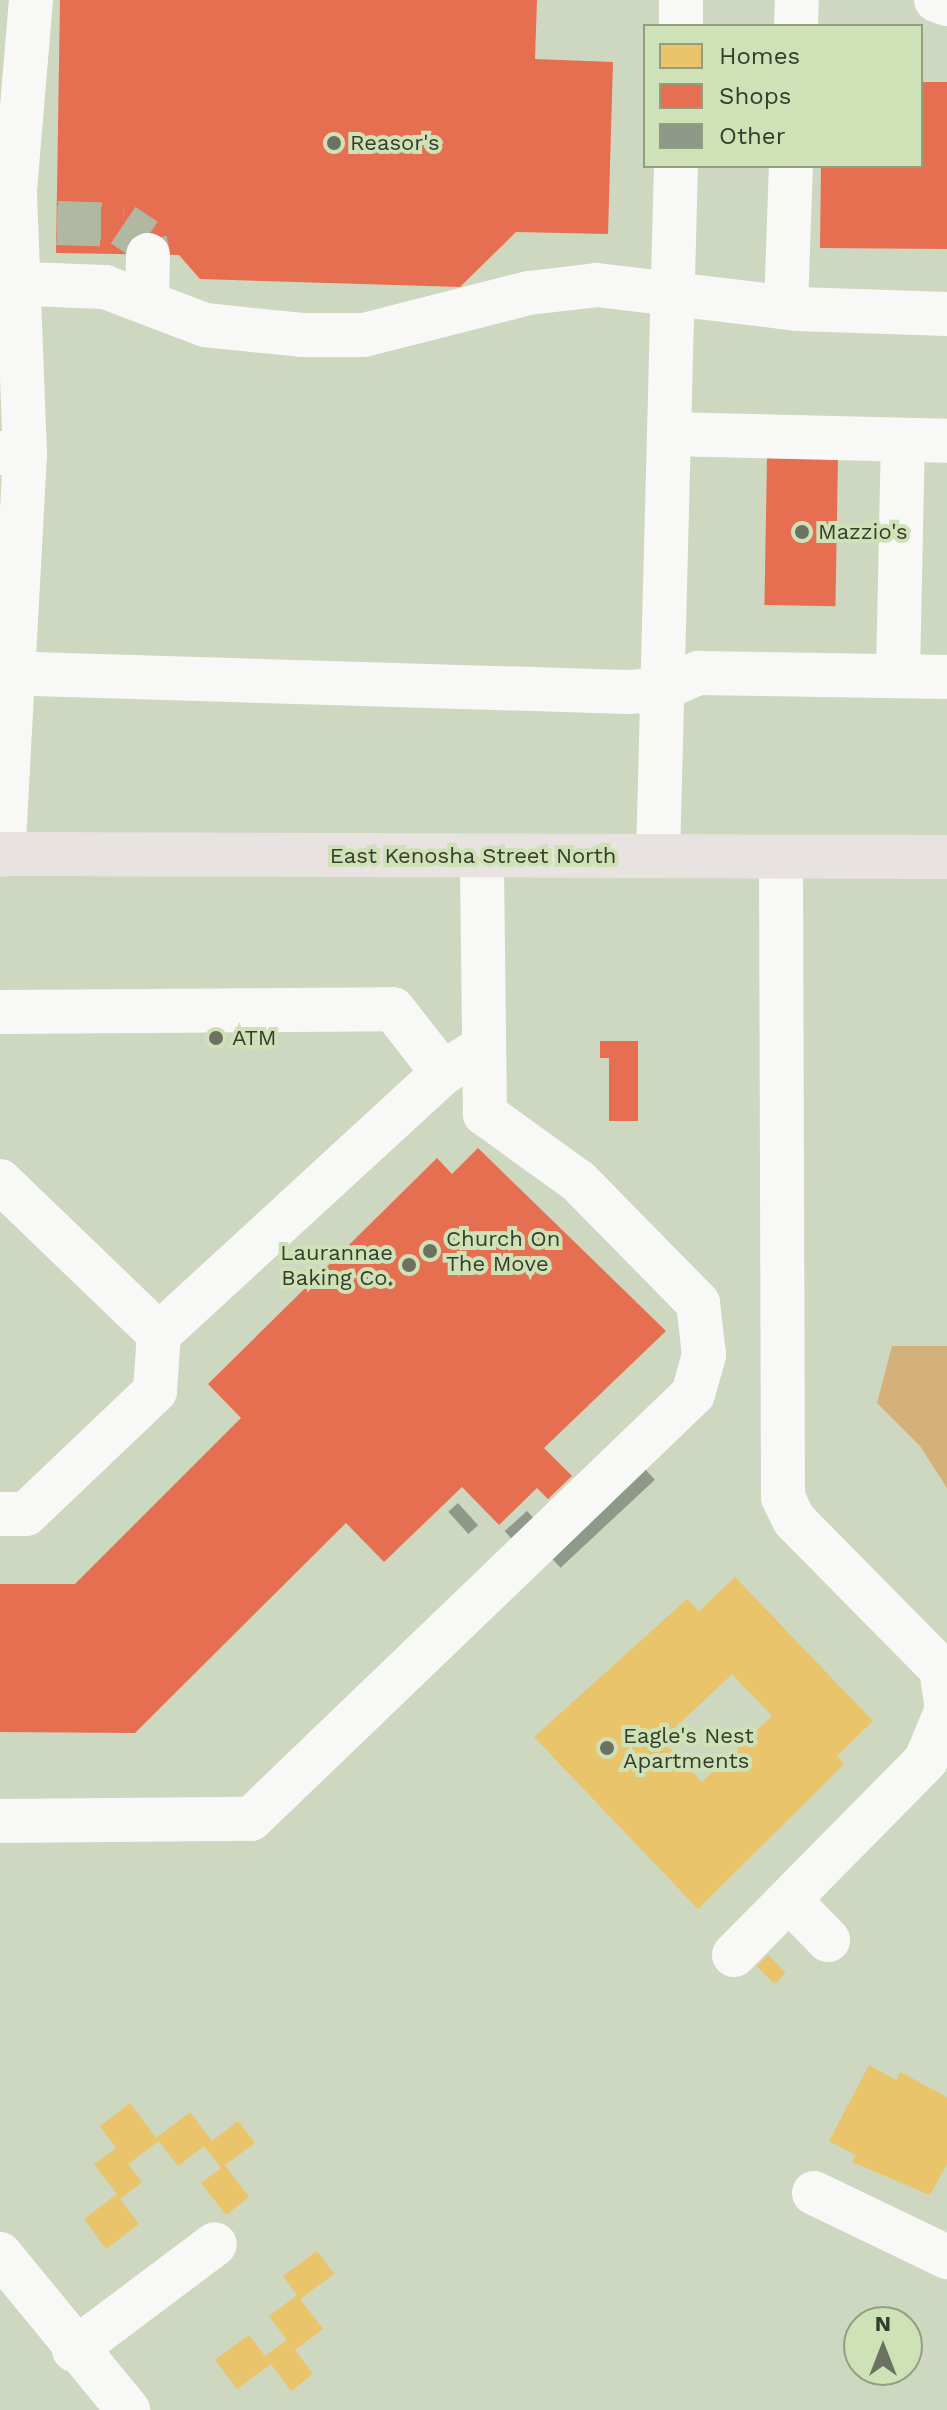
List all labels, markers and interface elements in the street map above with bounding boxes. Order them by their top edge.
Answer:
legend [643,24,923,168]
text: Homes [719,42,800,70]
text: Shops [719,82,791,110]
text: Other [719,122,786,150]
place label: Reasor's [350,130,440,156]
marker: Reasor's [325,134,343,152]
place label: Mazzio's [818,519,908,545]
marker: Mazzio's [793,523,811,541]
street label: East Kenosha Street North [329,843,617,869]
place label: ATM [232,1025,277,1051]
marker: ATM [207,1029,225,1047]
place label: Church On The Move [446,1225,560,1276]
place label: Laurannae Baking Co. [280,1239,393,1290]
marker: Church On The Move [421,1242,439,1260]
marker: Laurannae Baking Co. [400,1256,418,1274]
place label: Eagle's Nest Apartments [623,1722,754,1774]
marker: Eagle's Nest Apartments [598,1739,616,1757]
north arrow [843,2306,923,2386]
text: N [875,2311,891,2336]

